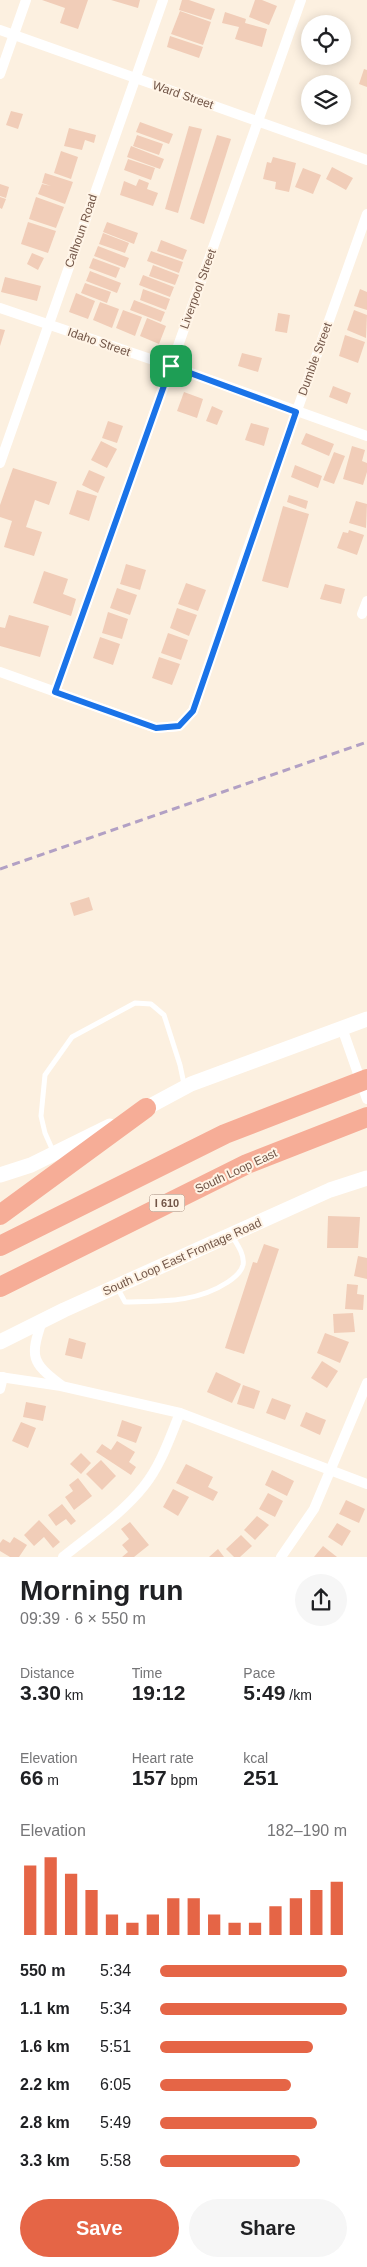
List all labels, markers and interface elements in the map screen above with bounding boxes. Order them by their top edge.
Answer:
map controls [301,15,351,125]
button: locate [301,15,351,65]
button: layers [301,75,351,125]
street label: Ward Street [151,78,216,112]
street label: Calhoun Road [62,192,100,270]
street label: Liverpool Street [177,246,219,331]
street label: Dumble Street [295,320,335,397]
street label: Idaho Street [66,325,133,359]
pin [150,345,192,387]
icon: arrive [157,352,185,380]
street label: South Loop East [193,1146,280,1196]
road number: I 610 [150,1194,184,1212]
street label: South Loop East Frontage Road [101,1216,263,1298]
button: share [295,1574,347,1626]
text: Morning run [20,1575,183,1606]
text: 09:39 · 6 × 550 m [20,1610,146,1627]
text: Distance [20,1665,74,1681]
text: Time [132,1665,162,1681]
text: Pace [243,1665,275,1681]
text: 3.30 [20,1681,61,1704]
text: 19:12 [132,1681,185,1704]
text: 5:49 [243,1681,285,1704]
text: km [61,1687,83,1703]
text: /km [285,1687,312,1703]
text: Elevation [20,1750,78,1766]
text: Heart rate [132,1750,194,1766]
text: kcal [243,1750,268,1766]
text: 66 [20,1766,43,1789]
text: 157 [132,1766,167,1789]
text: 251 [243,1766,278,1789]
text: m [43,1772,59,1788]
text: bpm [167,1772,198,1788]
text: Elevation [20,1822,86,1839]
text: 182–190 m [267,1822,347,1839]
text: 550 m [20,1962,65,1979]
text: 5:34 [100,1962,131,1979]
text: 1.1 km [20,2000,70,2017]
text: 5:34 [100,2000,131,2017]
text: 1.6 km [20,2038,70,2055]
text: 5:51 [100,2038,131,2055]
text: 2.2 km [20,2076,70,2093]
text: 6:05 [100,2076,131,2093]
text: 2.8 km [20,2114,70,2131]
text: 5:49 [100,2114,131,2131]
text: 3.3 km [20,2152,70,2169]
text: 5:58 [100,2152,131,2169]
button: Save [20,2199,179,2257]
button: Share [189,2199,347,2257]

